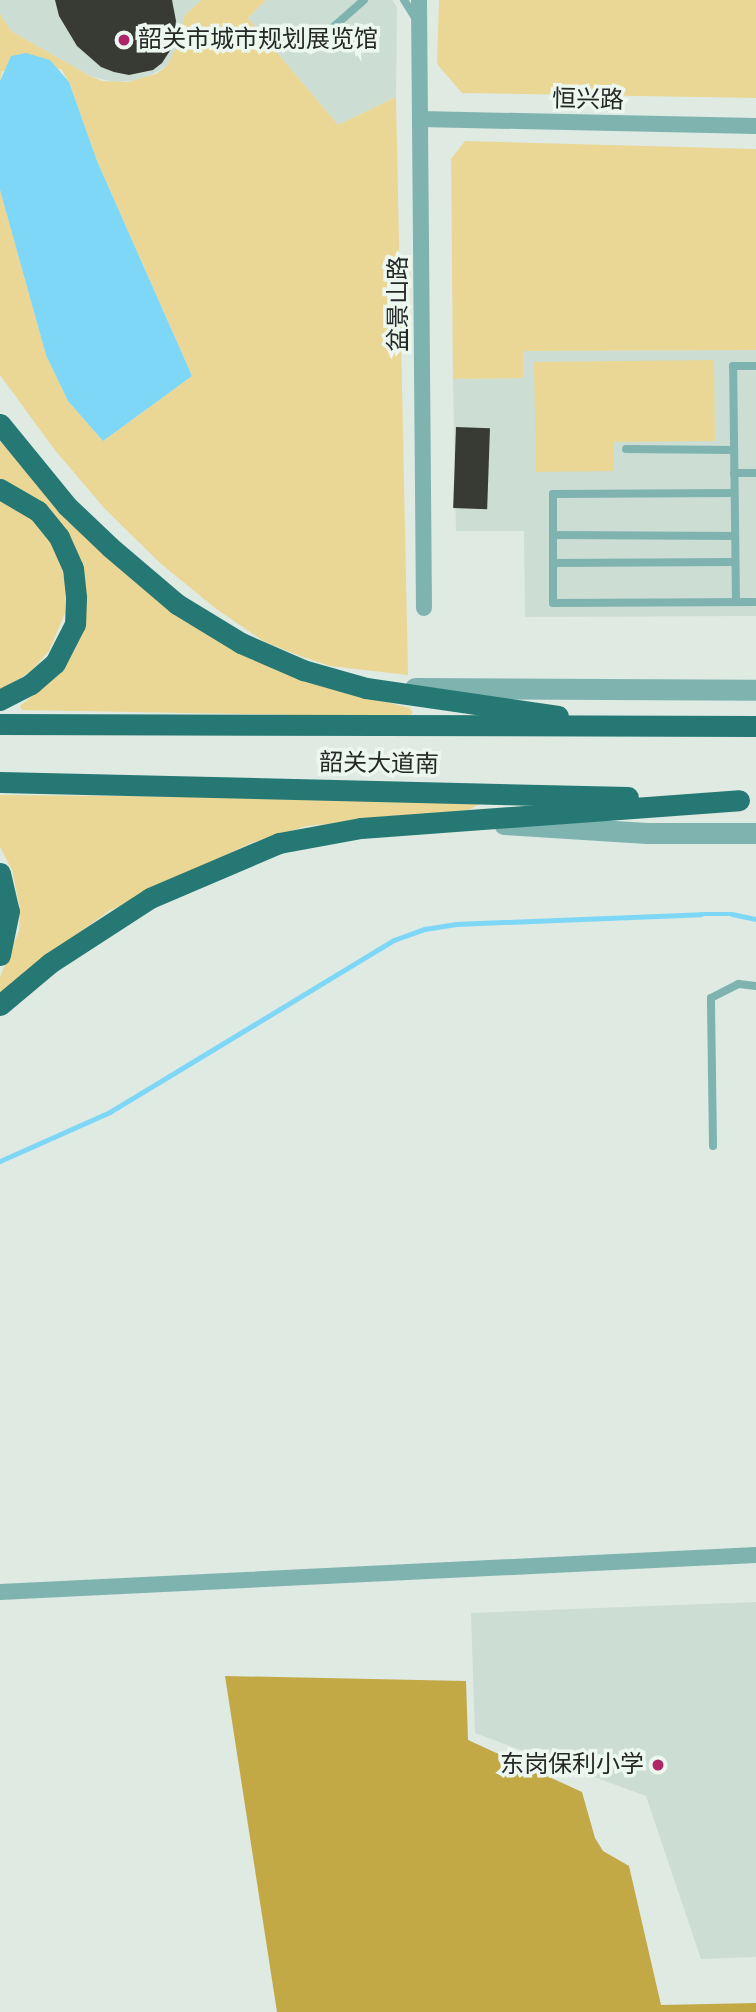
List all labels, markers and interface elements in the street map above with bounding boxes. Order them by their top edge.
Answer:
place label: 韶关市城市规划展览馆 [138,26,378,54]
marker: 韶关市城市规划展览馆 [116,32,132,48]
street label: 恒兴路 [552,85,624,115]
street label: 盆景山路 [385,256,413,352]
street label: 韶关大道南 [319,749,439,779]
place label: 东岗保利小学 [500,1751,644,1779]
marker: 东岗保利小学 [650,1757,666,1773]

